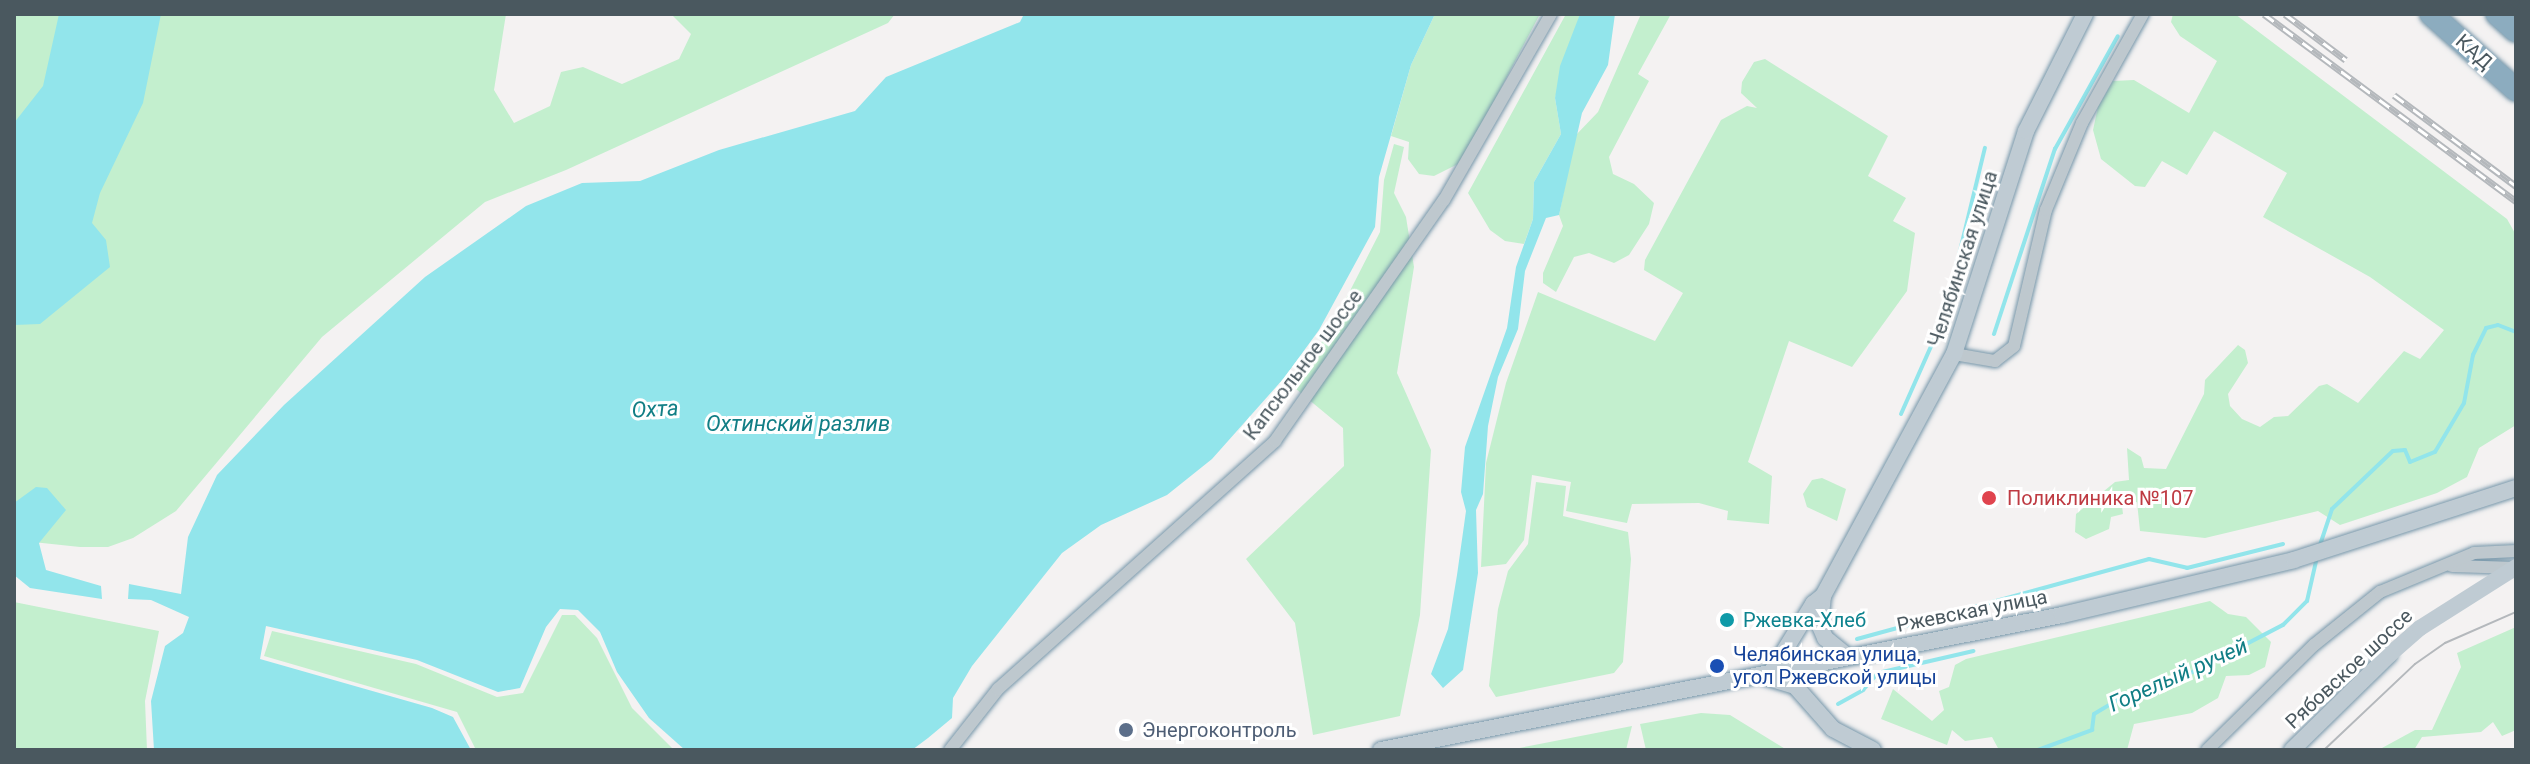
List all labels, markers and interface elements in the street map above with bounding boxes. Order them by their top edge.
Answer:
street label: КАД [2451,29,2497,75]
street label: Челябинская улица [1923,168,2003,350]
street label: Капсюльное шоссе [1239,285,1367,445]
water label: Охта [631,395,679,423]
water label: Охтинский разлив [706,411,890,437]
place label: Поликлиника №107 [2007,486,2194,510]
marker: Поликлиника №107 [1978,487,2000,509]
street label: Ржевская улица [1895,585,2049,637]
street label: Рябовское шоссе [2281,604,2417,734]
place label: Ржевка-Хлеб [1743,608,1866,632]
marker: Ржевка-Хлеб [1718,611,1736,629]
water label: Горелый ручей [2104,633,2252,717]
place label: Челябинская улица, угол Ржевской улицы [1733,642,1937,689]
marker: Челябинская улица, угол Ржевской улицы [1708,657,1726,675]
place label: Энергоконтроль [1142,718,1297,742]
marker: Энергоконтроль [1117,721,1135,739]

